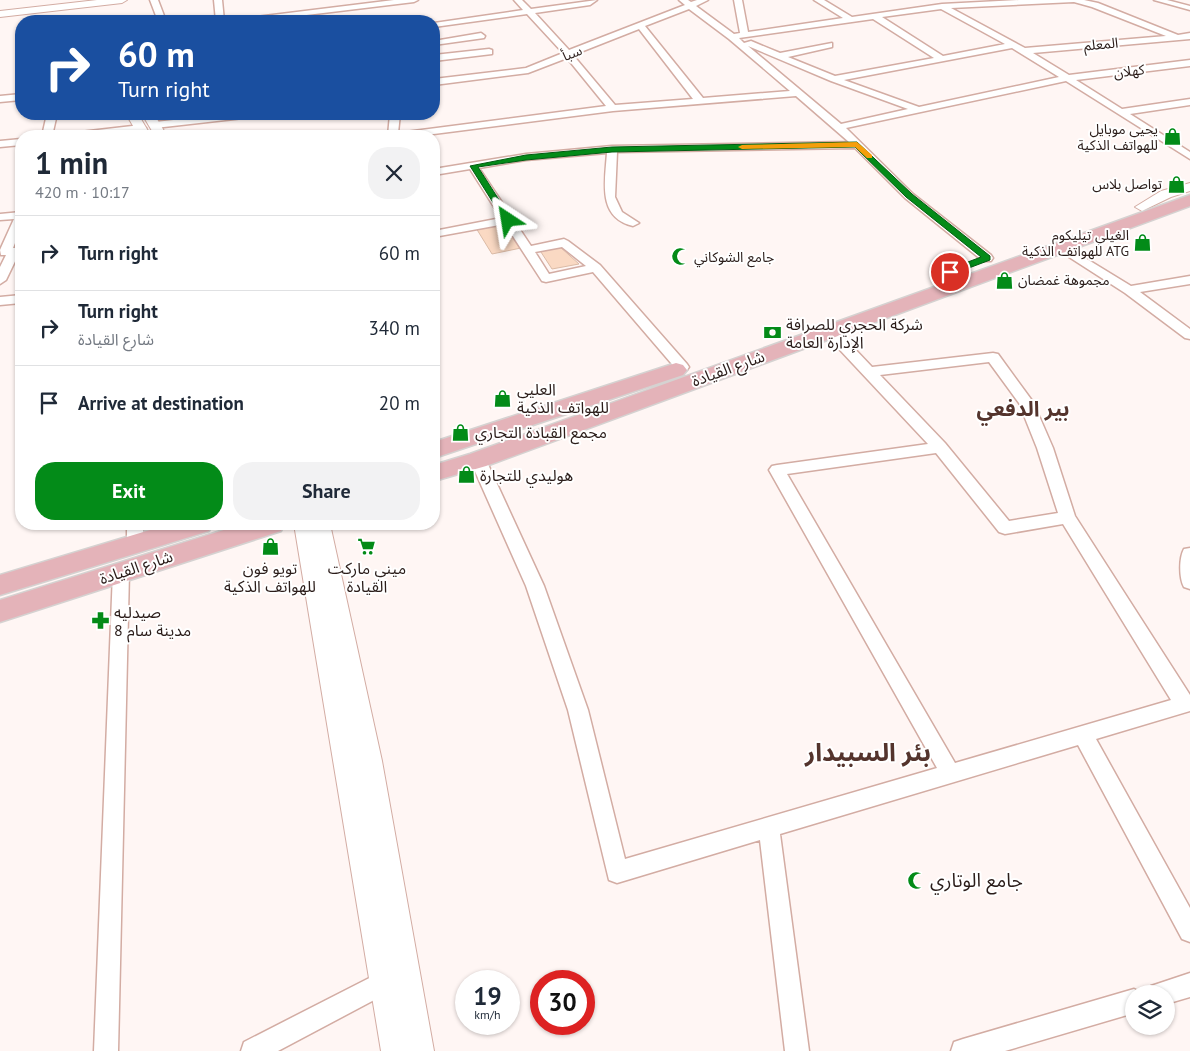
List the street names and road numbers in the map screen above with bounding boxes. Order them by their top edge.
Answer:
street label: المعلم [1083,34,1119,56]
street label: سبأ [559,41,585,65]
street label: كهلان [1113,60,1146,82]
street label: شارع القيادة [689,346,768,393]
street label: شارع القيادة [97,546,176,591]

